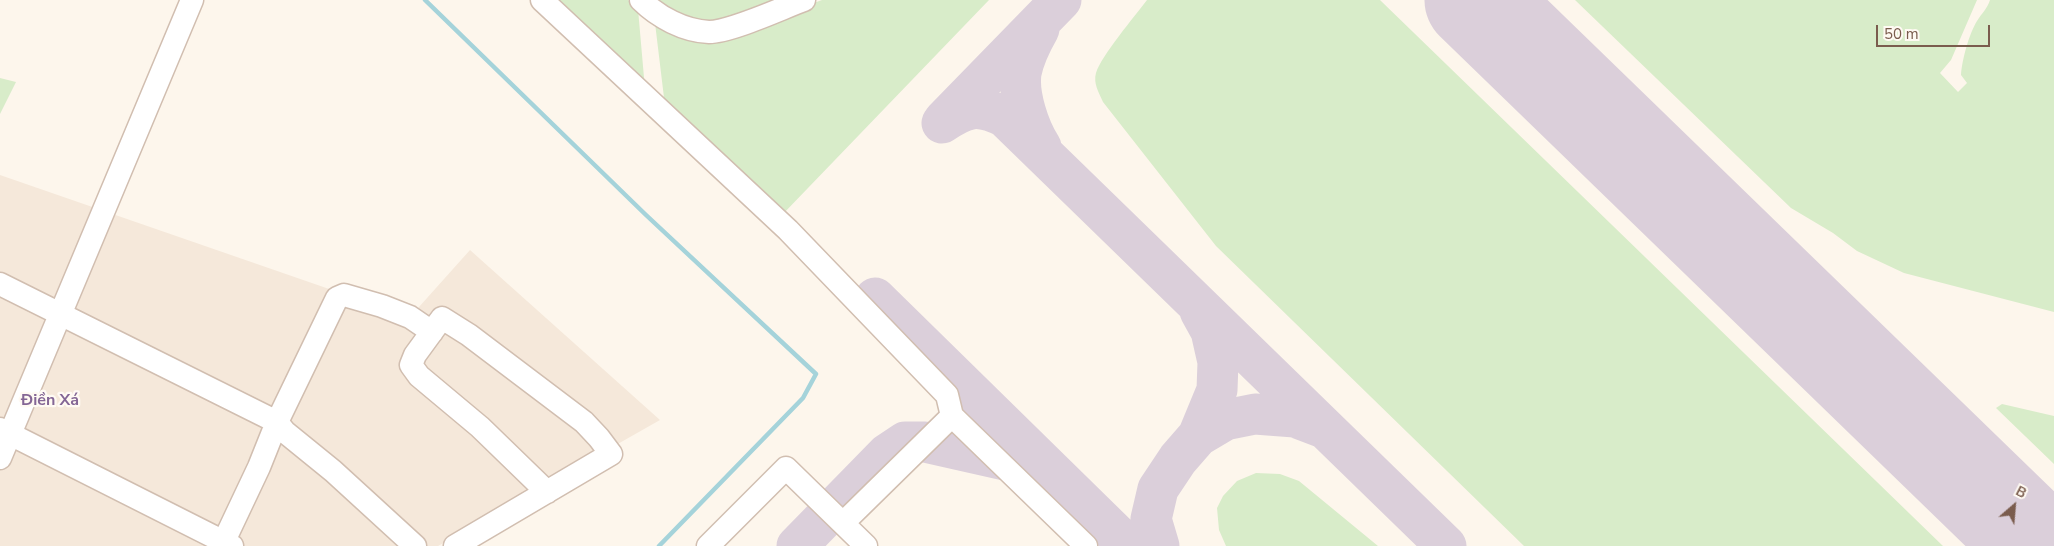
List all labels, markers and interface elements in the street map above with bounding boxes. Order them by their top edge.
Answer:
scale bar [1879,15,1993,47]
text: 50 m [1884,24,1919,44]
district label: Điền Xá [21,391,79,411]
north arrow [1989,481,2039,531]
text: B [2012,482,2030,503]

